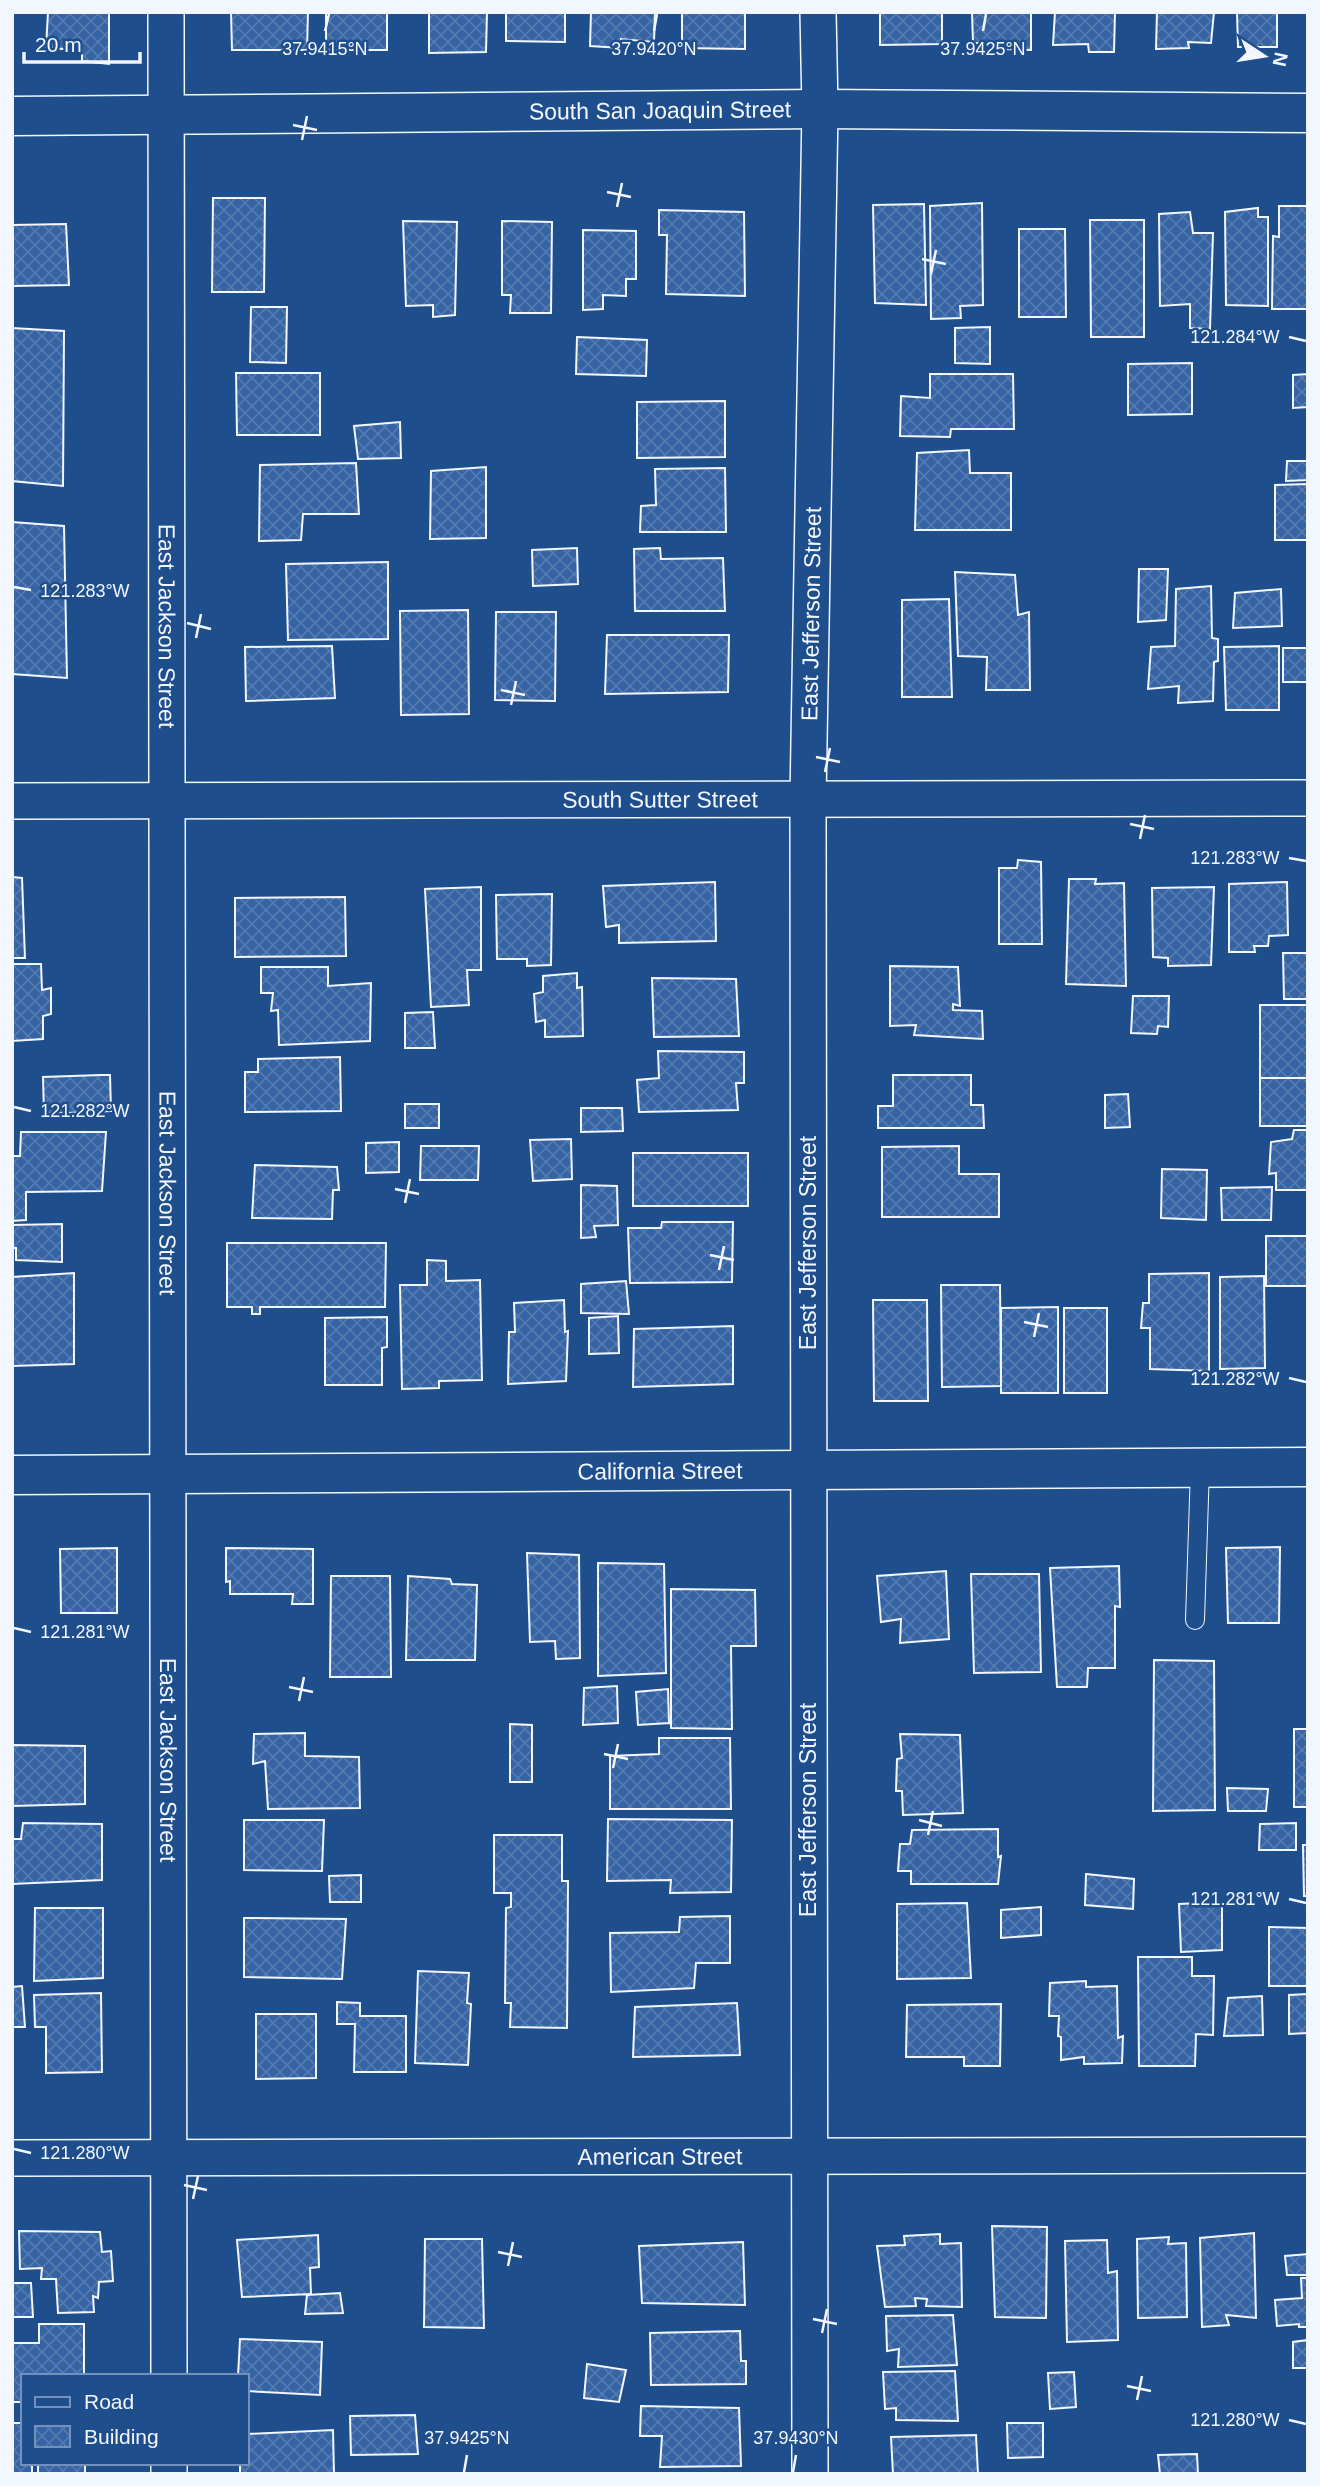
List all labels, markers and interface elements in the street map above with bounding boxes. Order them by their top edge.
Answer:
scale bar [24,21,140,65]
north arrow [1229,21,1299,91]
text: 20 m [35,33,82,56]
text: 37.9415°N [282,39,368,59]
text: 37.9420°N [611,39,697,59]
text: 37.9425°N [940,39,1026,59]
text: N [1268,51,1292,68]
street label: South San Joaquin Street [529,96,792,125]
text: 121.284°W [1190,327,1280,347]
street label: East Jefferson Street [796,506,826,721]
street label: East Jackson Street [154,524,180,729]
text: 121.283°W [40,581,130,601]
street label: South Sutter Street [562,786,758,813]
text: 121.283°W [1190,848,1280,868]
street label: East Jackson Street [154,1091,181,1296]
text: 121.282°W [40,1101,130,1121]
street label: East Jefferson Street [795,1135,821,1350]
text: 121.282°W [1190,1369,1280,1389]
street label: California Street [577,1457,743,1485]
text: 121.281°W [40,1622,130,1642]
street label: East Jackson Street [155,1658,181,1863]
street label: East Jefferson Street [795,1702,821,1917]
text: 121.281°W [1190,1889,1280,1909]
text: 121.280°W [40,2143,130,2163]
street label: American Street [577,2143,743,2170]
legend [21,2374,248,2465]
text: Road [84,2390,134,2413]
text: 121.280°W [1190,2410,1280,2430]
text: Building [84,2425,159,2448]
text: 37.9425°N [424,2428,510,2448]
text: 37.9430°N [753,2428,839,2448]

